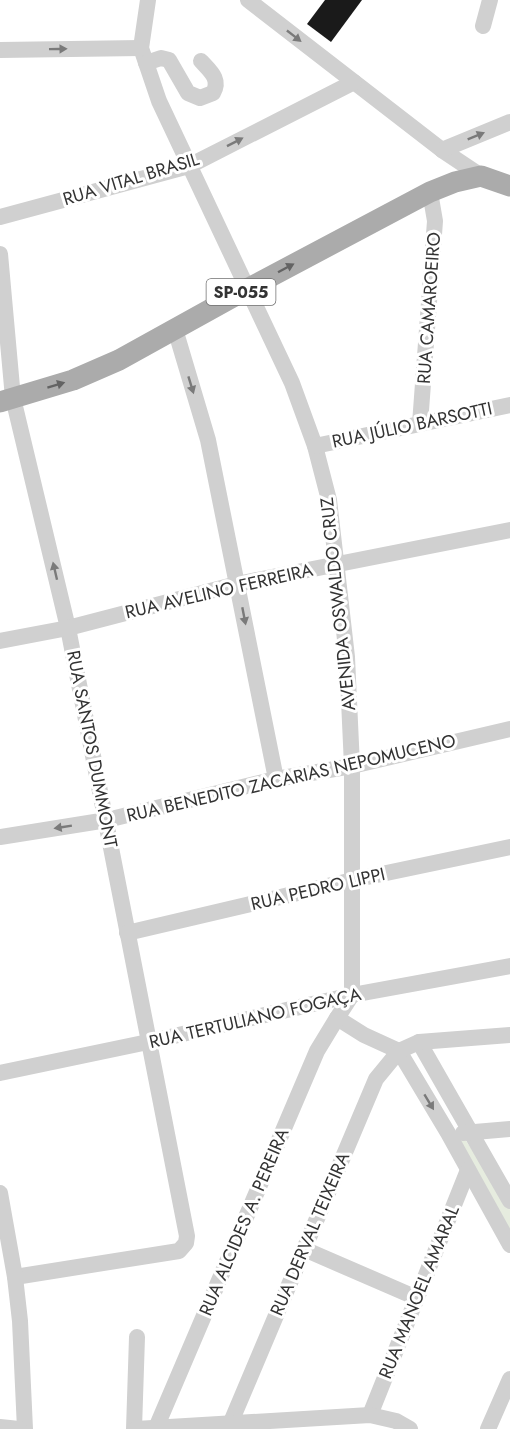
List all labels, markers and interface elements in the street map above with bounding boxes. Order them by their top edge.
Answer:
one-way arrow [287,29,302,41]
one-way arrow [49,44,68,54]
one-way arrow [467,131,485,140]
one-way arrow [227,137,244,147]
street label: RUA VITAL BRASIL [60,146,202,212]
street label: RUA CAMAROEIRO [411,231,447,385]
one-way arrow [277,263,294,273]
road number: SP-055 [206,279,276,305]
one-way arrow [187,376,196,394]
one-way arrow [47,380,65,389]
street label: RUA JÚLIO BARSOTTI [329,395,495,455]
street label: AVENIDA OSWALDO CRUZ [314,496,362,712]
street label: RUA AVELINO FERREIRA [123,557,316,625]
one-way arrow [49,562,59,580]
one-way arrow [240,607,249,626]
street label: RUA SANTOS DUMMONT [60,648,124,850]
street label: RUA BENEDITO ZACARIAS NEPOMUCENO [124,727,458,829]
one-way arrow [54,822,73,831]
street label: RUA PEDRO LIPPI [248,861,388,917]
street label: RUA TERTULIANO FOGAÇA [146,981,364,1055]
one-way arrow [424,1094,434,1111]
street label: RUA ALCIDES A. PEREIRA [193,1124,295,1320]
street label: RUA DERVAL TEIXEIRA [264,1148,356,1320]
street label: RUA MANOEL AMARAL [372,1201,466,1383]

